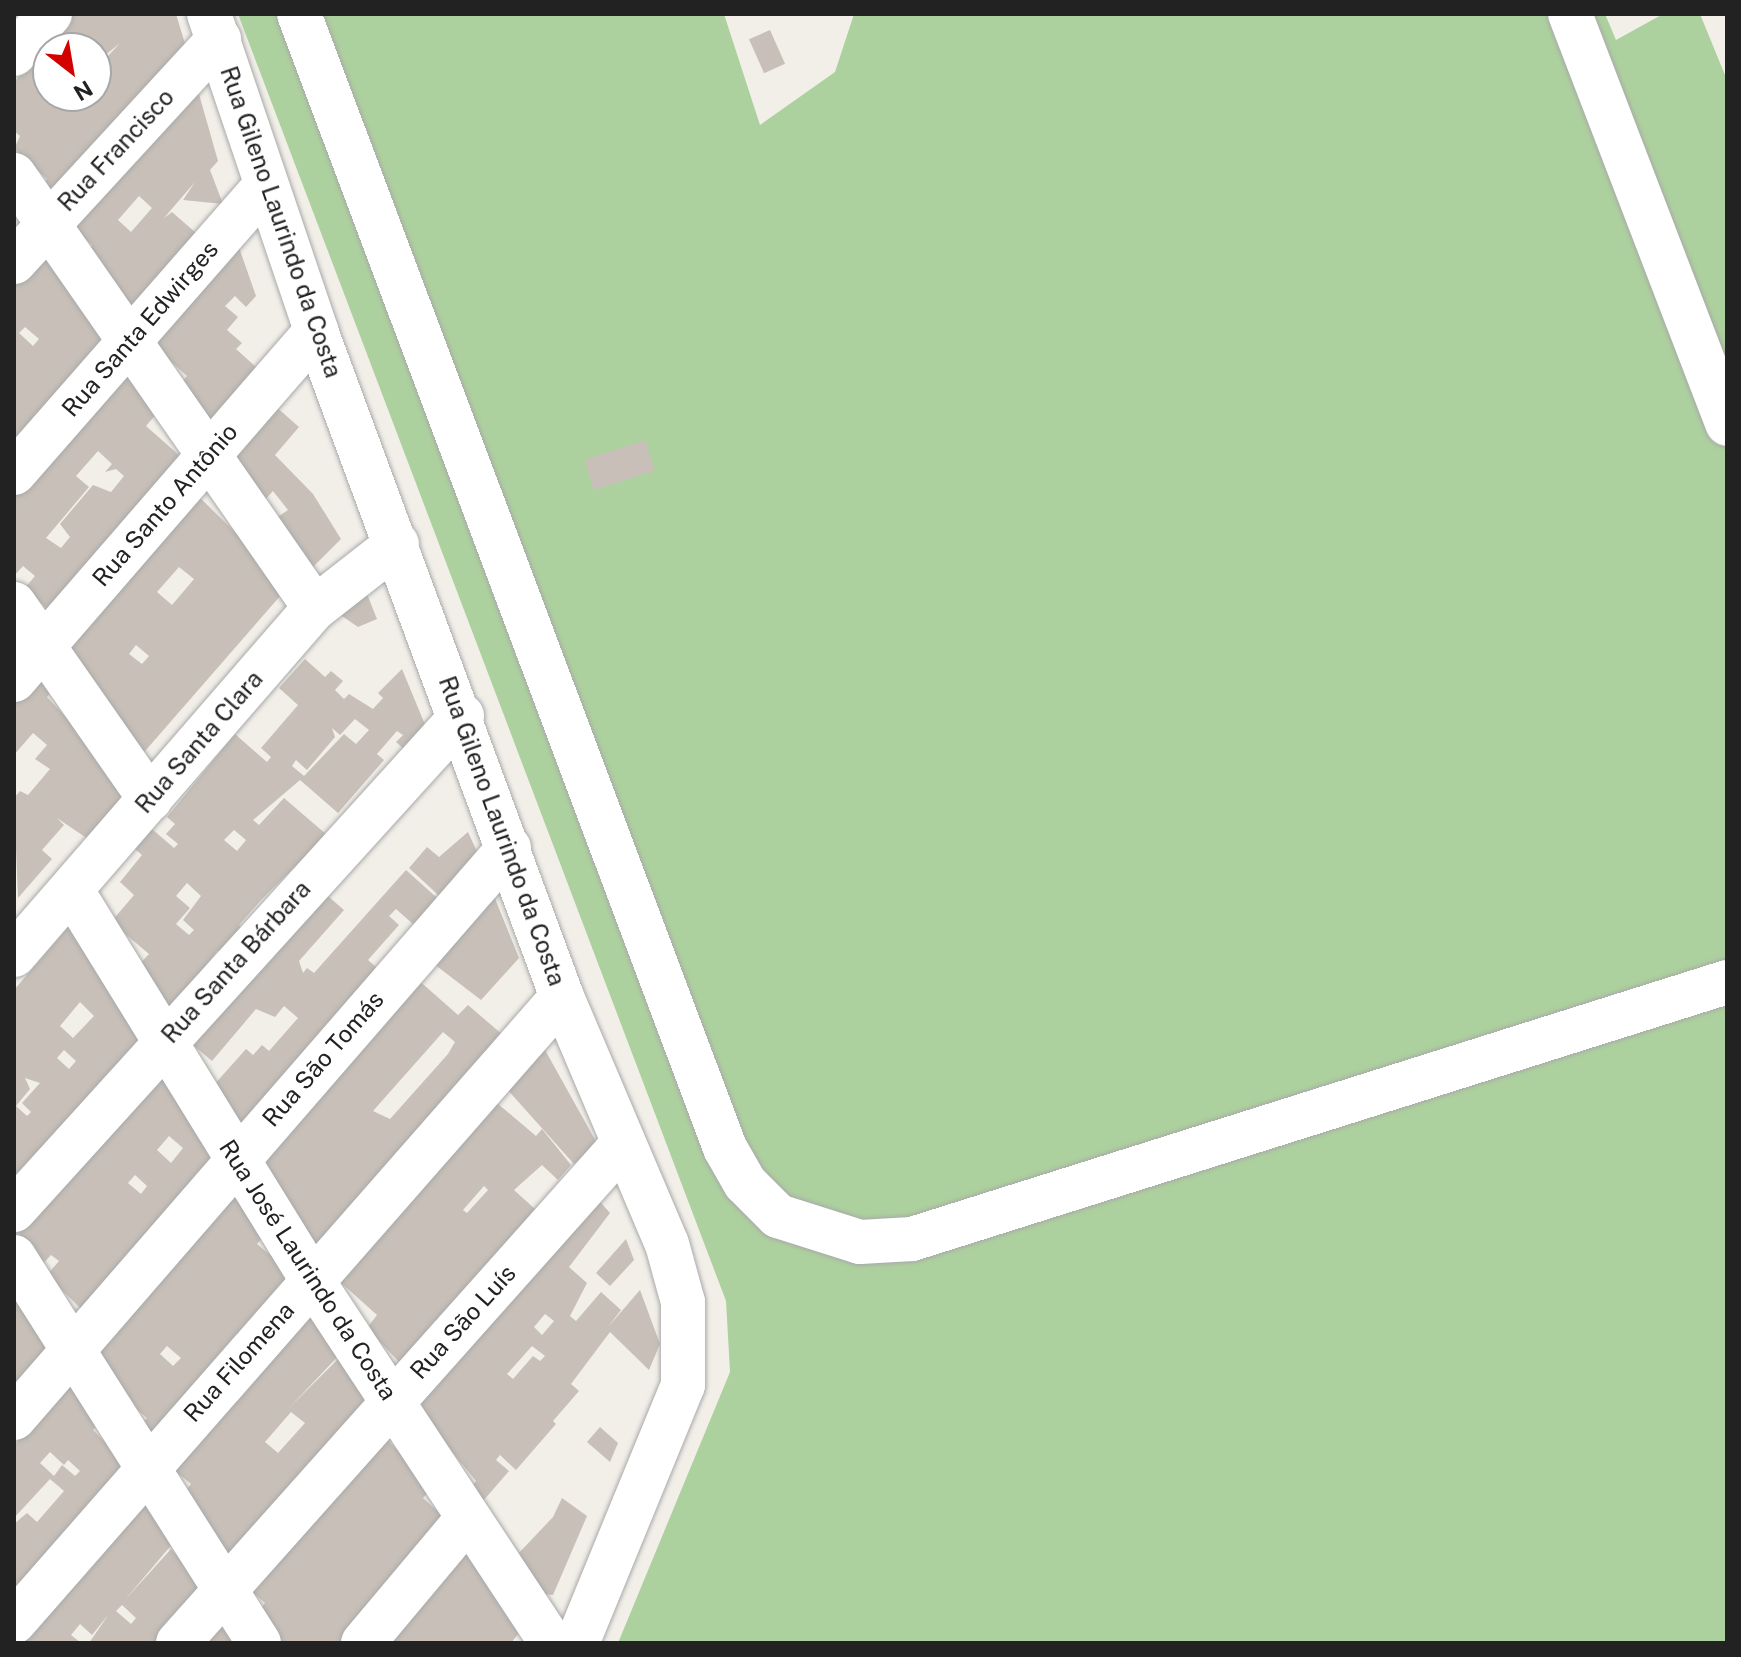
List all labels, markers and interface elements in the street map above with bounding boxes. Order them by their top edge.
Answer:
north arrow [32,32,112,112]
street label: Rua Gileno Laurindo da Costa [214,62,348,382]
text: N [69,75,97,106]
street label: Rua Francisco [52,83,180,217]
street label: Rua Santa Edwirges [56,235,224,423]
street label: Rua Santo Antônio [86,418,244,592]
street label: Rua Santa Clara [129,665,269,819]
street label: Rua Gileno Laurindo da Costa [432,672,572,990]
street label: Rua Santa Bárbara [156,875,316,1049]
street label: Rua São Tomás [256,985,390,1133]
street label: Rua José Laurindo da Costa [213,1134,403,1406]
street label: Rua São Luís [404,1259,522,1385]
street label: Rua Filomena [178,1296,300,1428]

